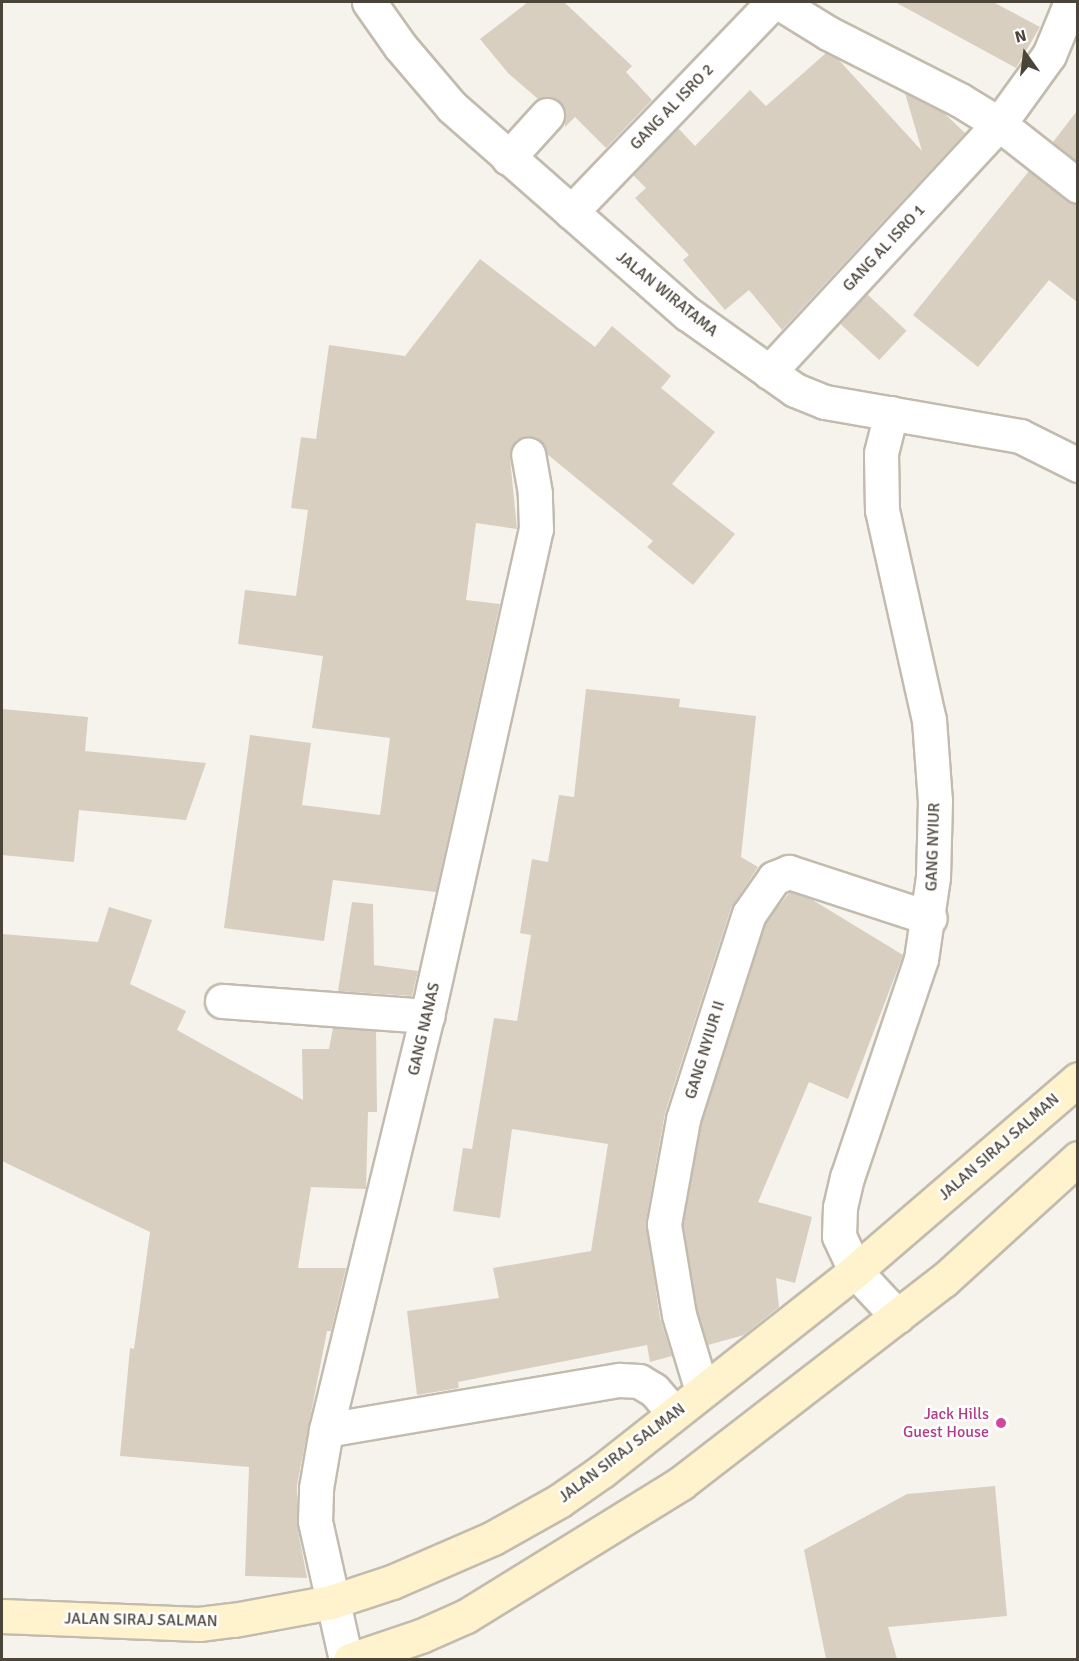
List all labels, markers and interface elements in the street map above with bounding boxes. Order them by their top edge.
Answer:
north arrow [995,24,1055,84]
text: N [1013,25,1028,48]
street label: GANG AL ISRO 2 [626,60,718,154]
street label: GANG AL ISRO 1 [839,201,929,295]
street label: JALAN WIRATAMA [612,247,722,341]
street label: GANG NYIUR [922,802,944,892]
street label: GANG NANAS [404,981,444,1077]
street label: GANG NYIUR II [681,999,729,1101]
street label: JALAN SIRAJ SALMAN [935,1089,1063,1205]
street label: JALAN SIRAJ SALMAN [555,1399,689,1507]
place label: Jack Hills Guest House [903,1404,989,1442]
marker: Jack Hills Guest House [994,1416,1008,1430]
street label: JALAN SIRAJ SALMAN [64,1609,218,1631]

